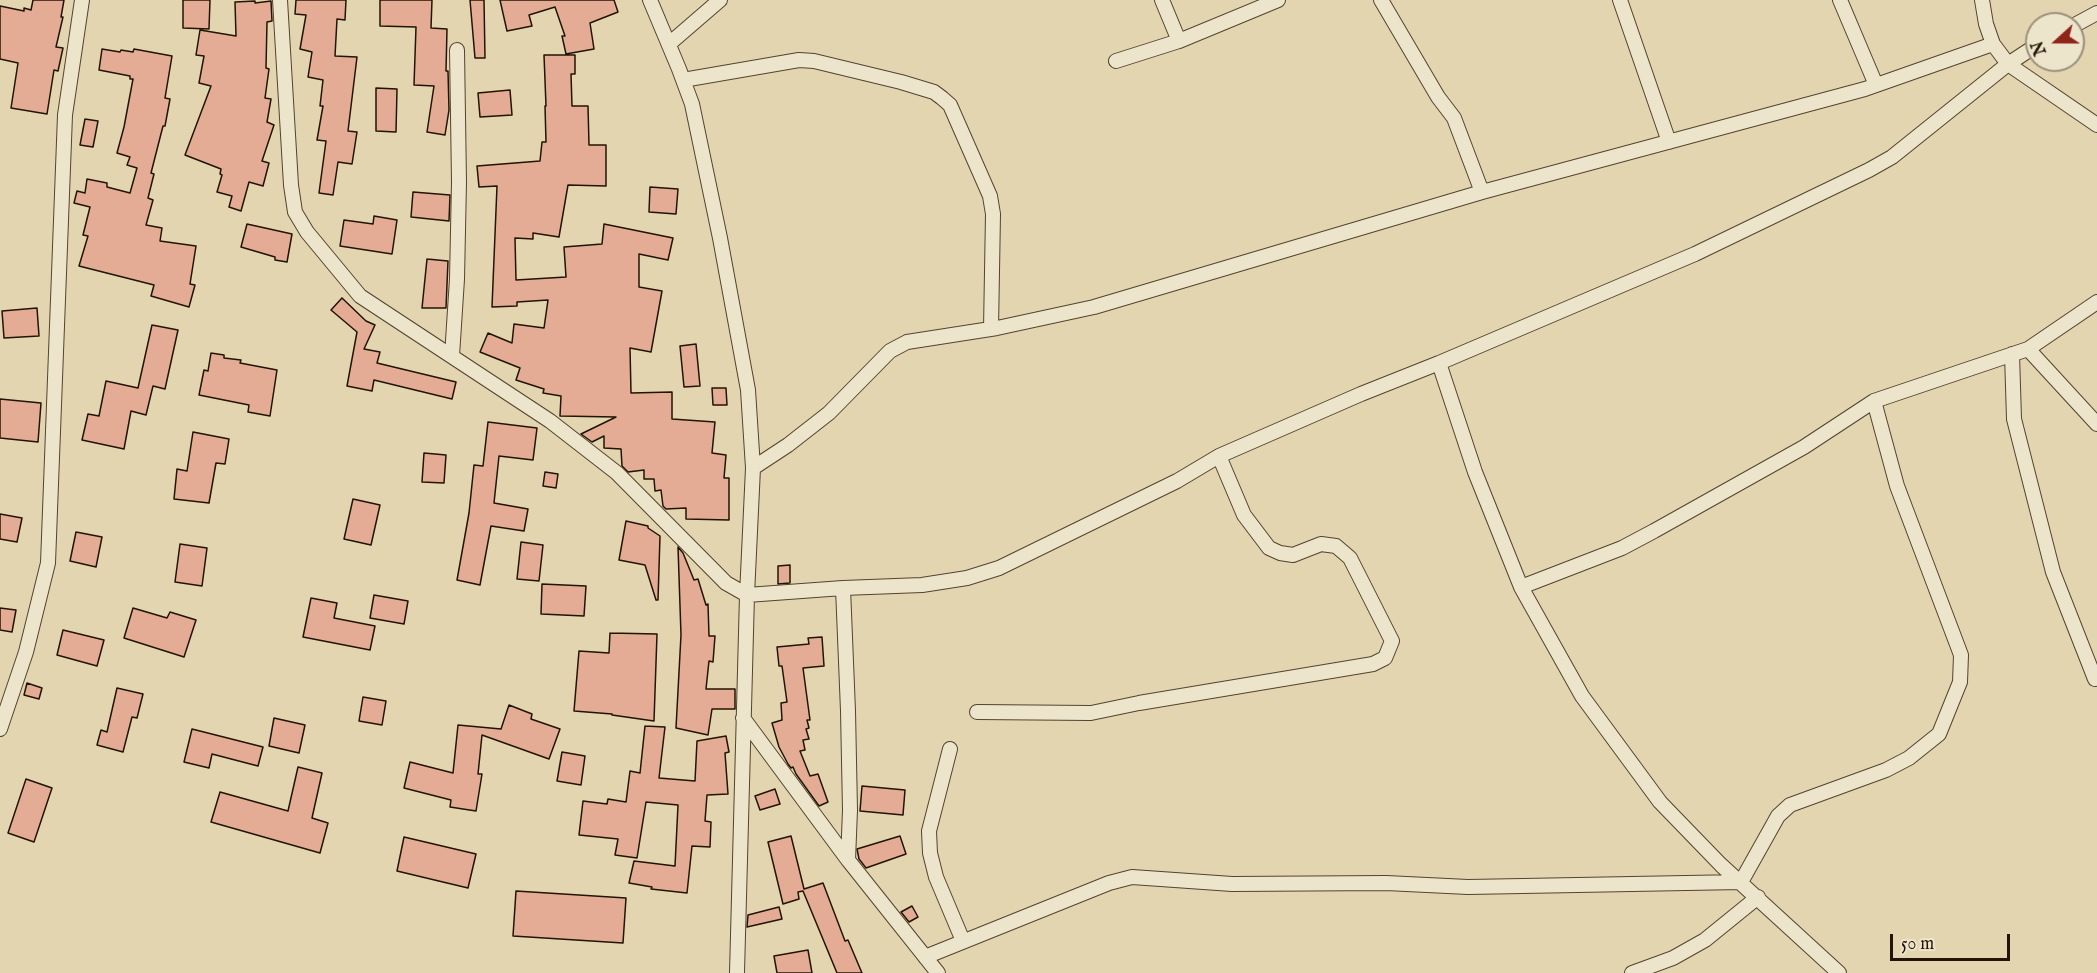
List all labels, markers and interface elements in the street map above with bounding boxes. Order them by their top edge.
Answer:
north arrow [2025,12,2085,72]
text: N [2028,38,2052,58]
scale bar [1893,922,2013,960]
text: 50 m [1901,933,1934,956]

